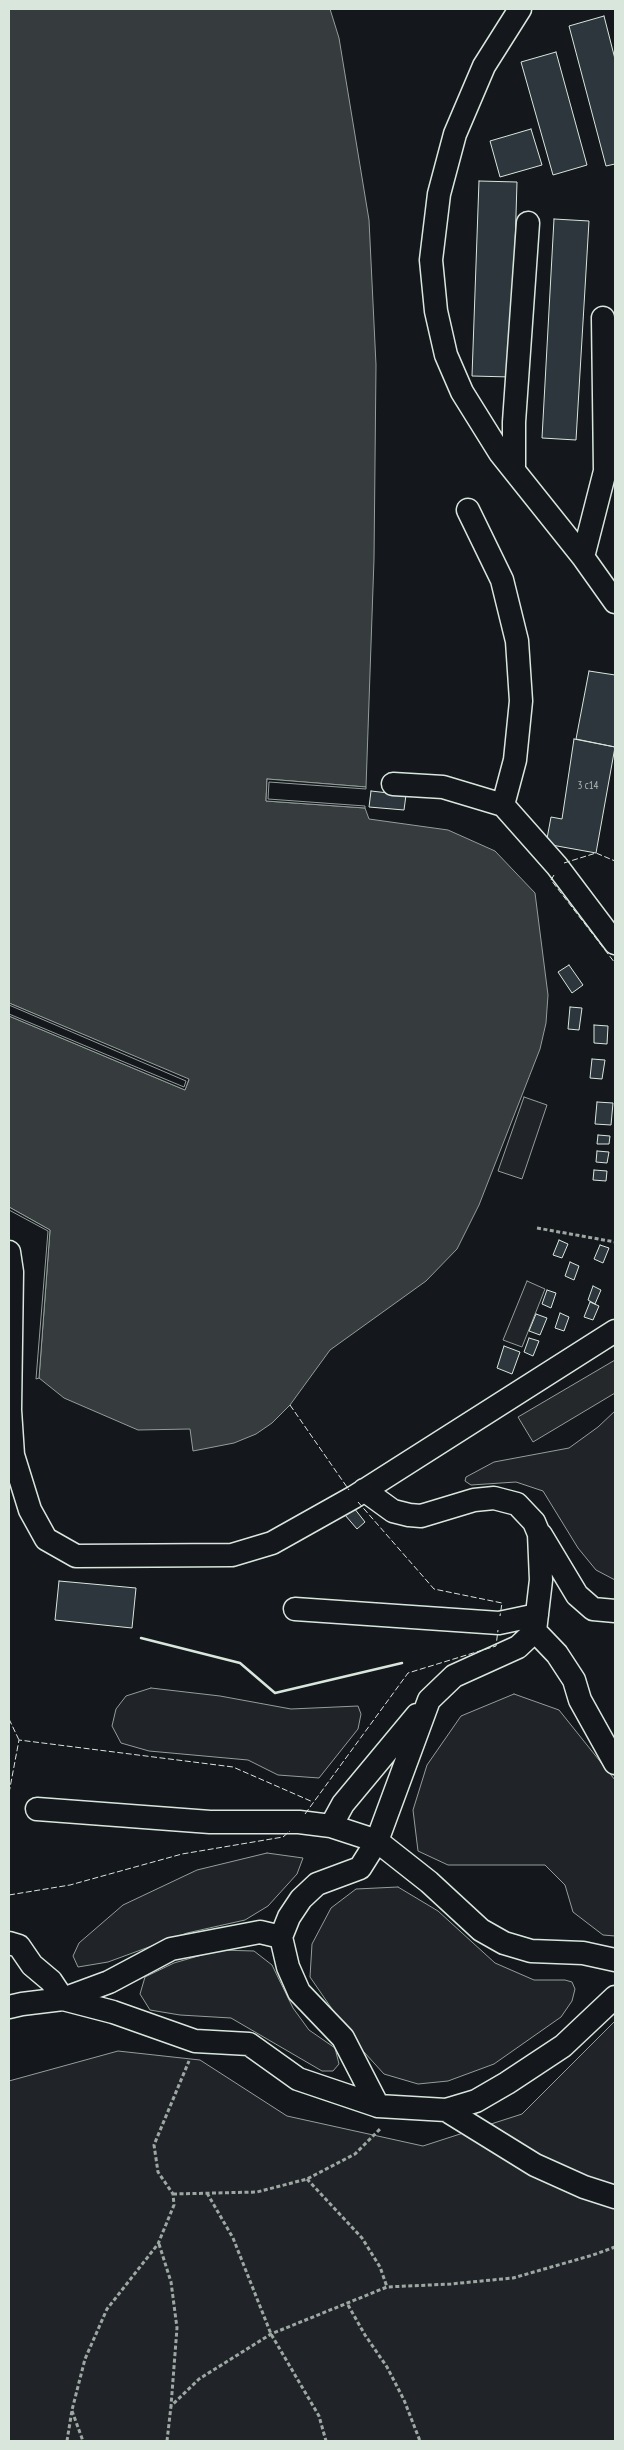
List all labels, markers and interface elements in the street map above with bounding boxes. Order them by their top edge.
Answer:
house number: 3 с14 [577,779,599,793]

